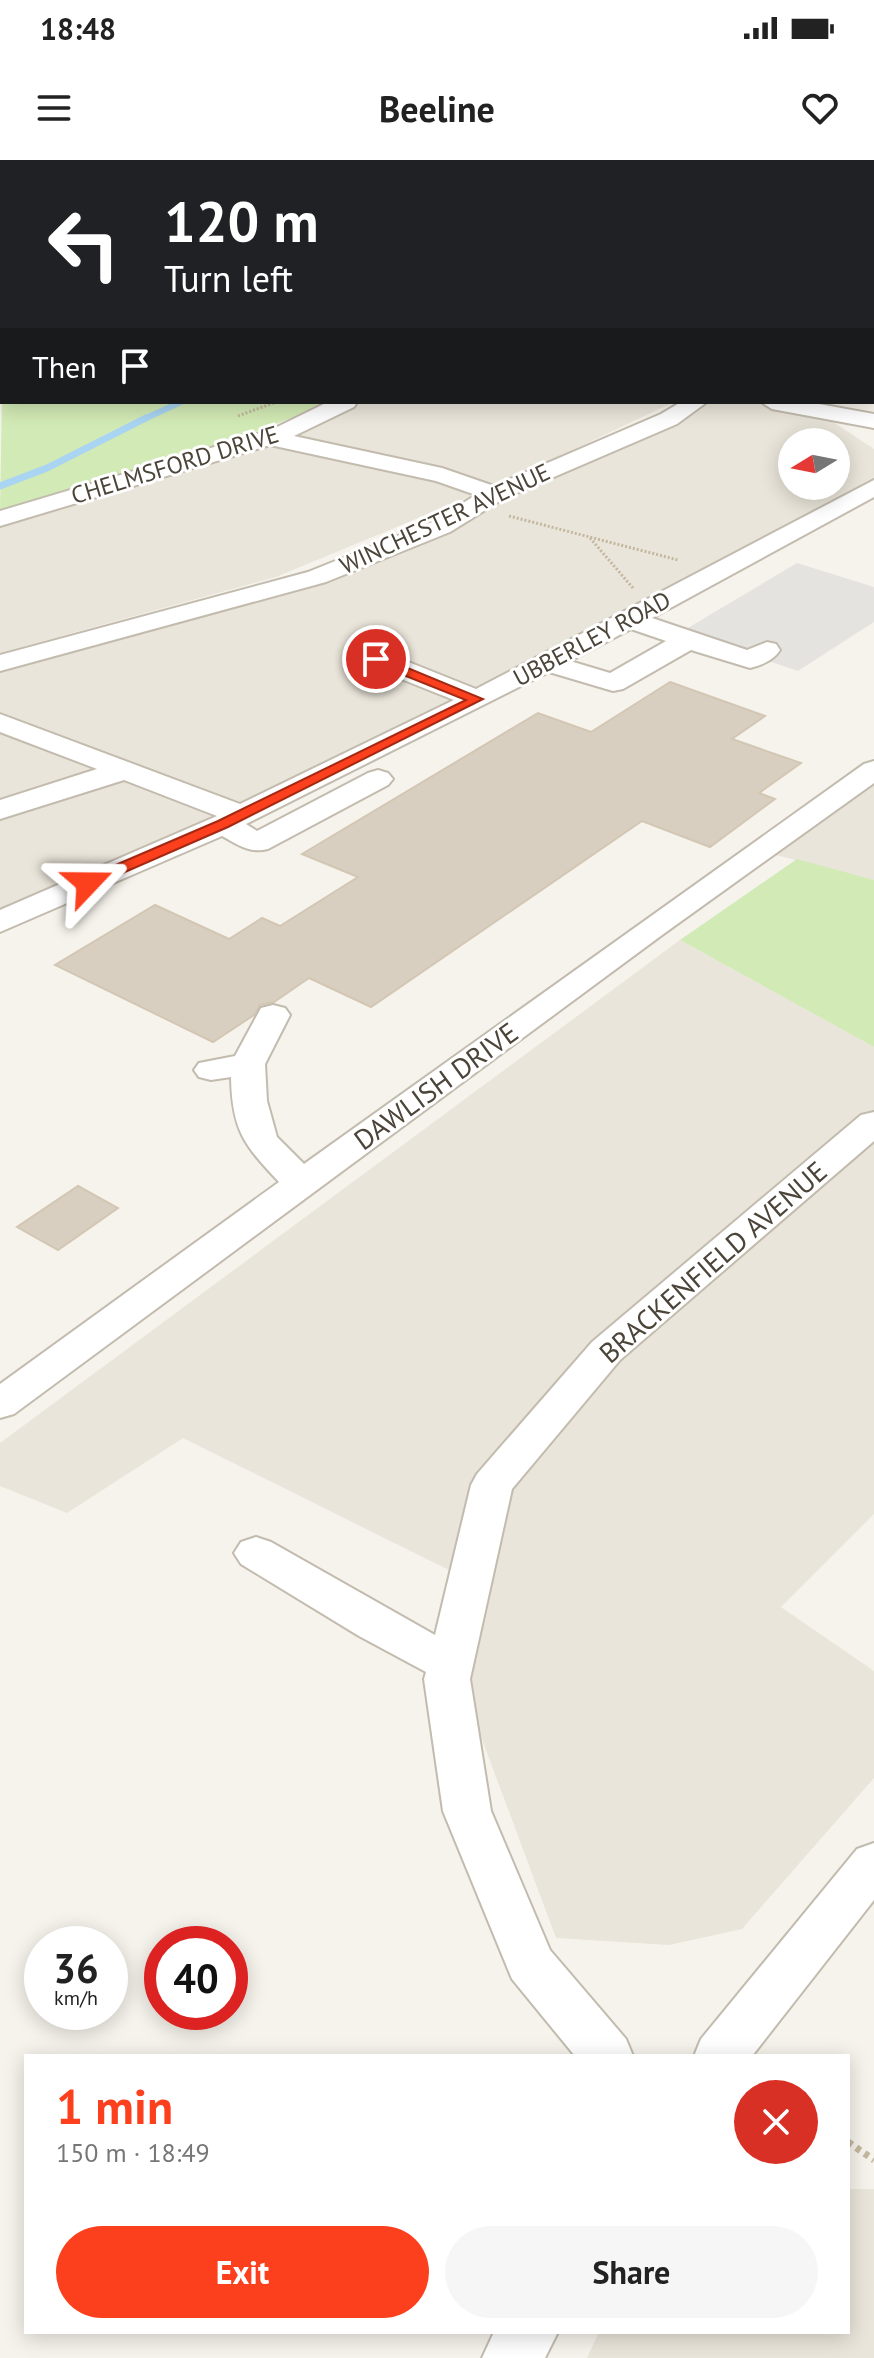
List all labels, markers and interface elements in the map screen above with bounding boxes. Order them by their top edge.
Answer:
text: 18:48 [40,9,116,48]
text: Beeline [379,85,495,132]
icon: menu [32,86,76,130]
icon: heart [798,86,842,130]
text: 120 m [164,185,319,257]
icon: left [32,192,136,296]
text: Turn left [164,255,293,302]
icon: arrive [113,344,157,388]
text: Then [32,347,97,386]
street label: CHELMSFORD DRIVE [67,418,282,511]
north arrow [778,428,850,500]
map controls [778,428,850,500]
street label: WINCHESTER AVENUE [335,456,555,581]
street label: UBBERLEY ROAD [508,584,676,693]
pin [342,625,410,693]
icon: arrive [354,637,398,681]
position arrow [46,841,130,925]
street label: DAWLISH DRIVE [346,1014,525,1158]
street label: BRACKENFIELD AVENUE [591,1153,834,1371]
speed limit sign: 40 [144,1926,248,2030]
text: 36 [53,1942,99,1994]
text: km/h [54,1985,98,2011]
text: 1 min [56,2075,173,2137]
button: close [734,2080,818,2164]
text: 150 m · 18:49 [56,2136,210,2169]
button: Exit [56,2226,429,2318]
button: Share [445,2226,818,2318]

